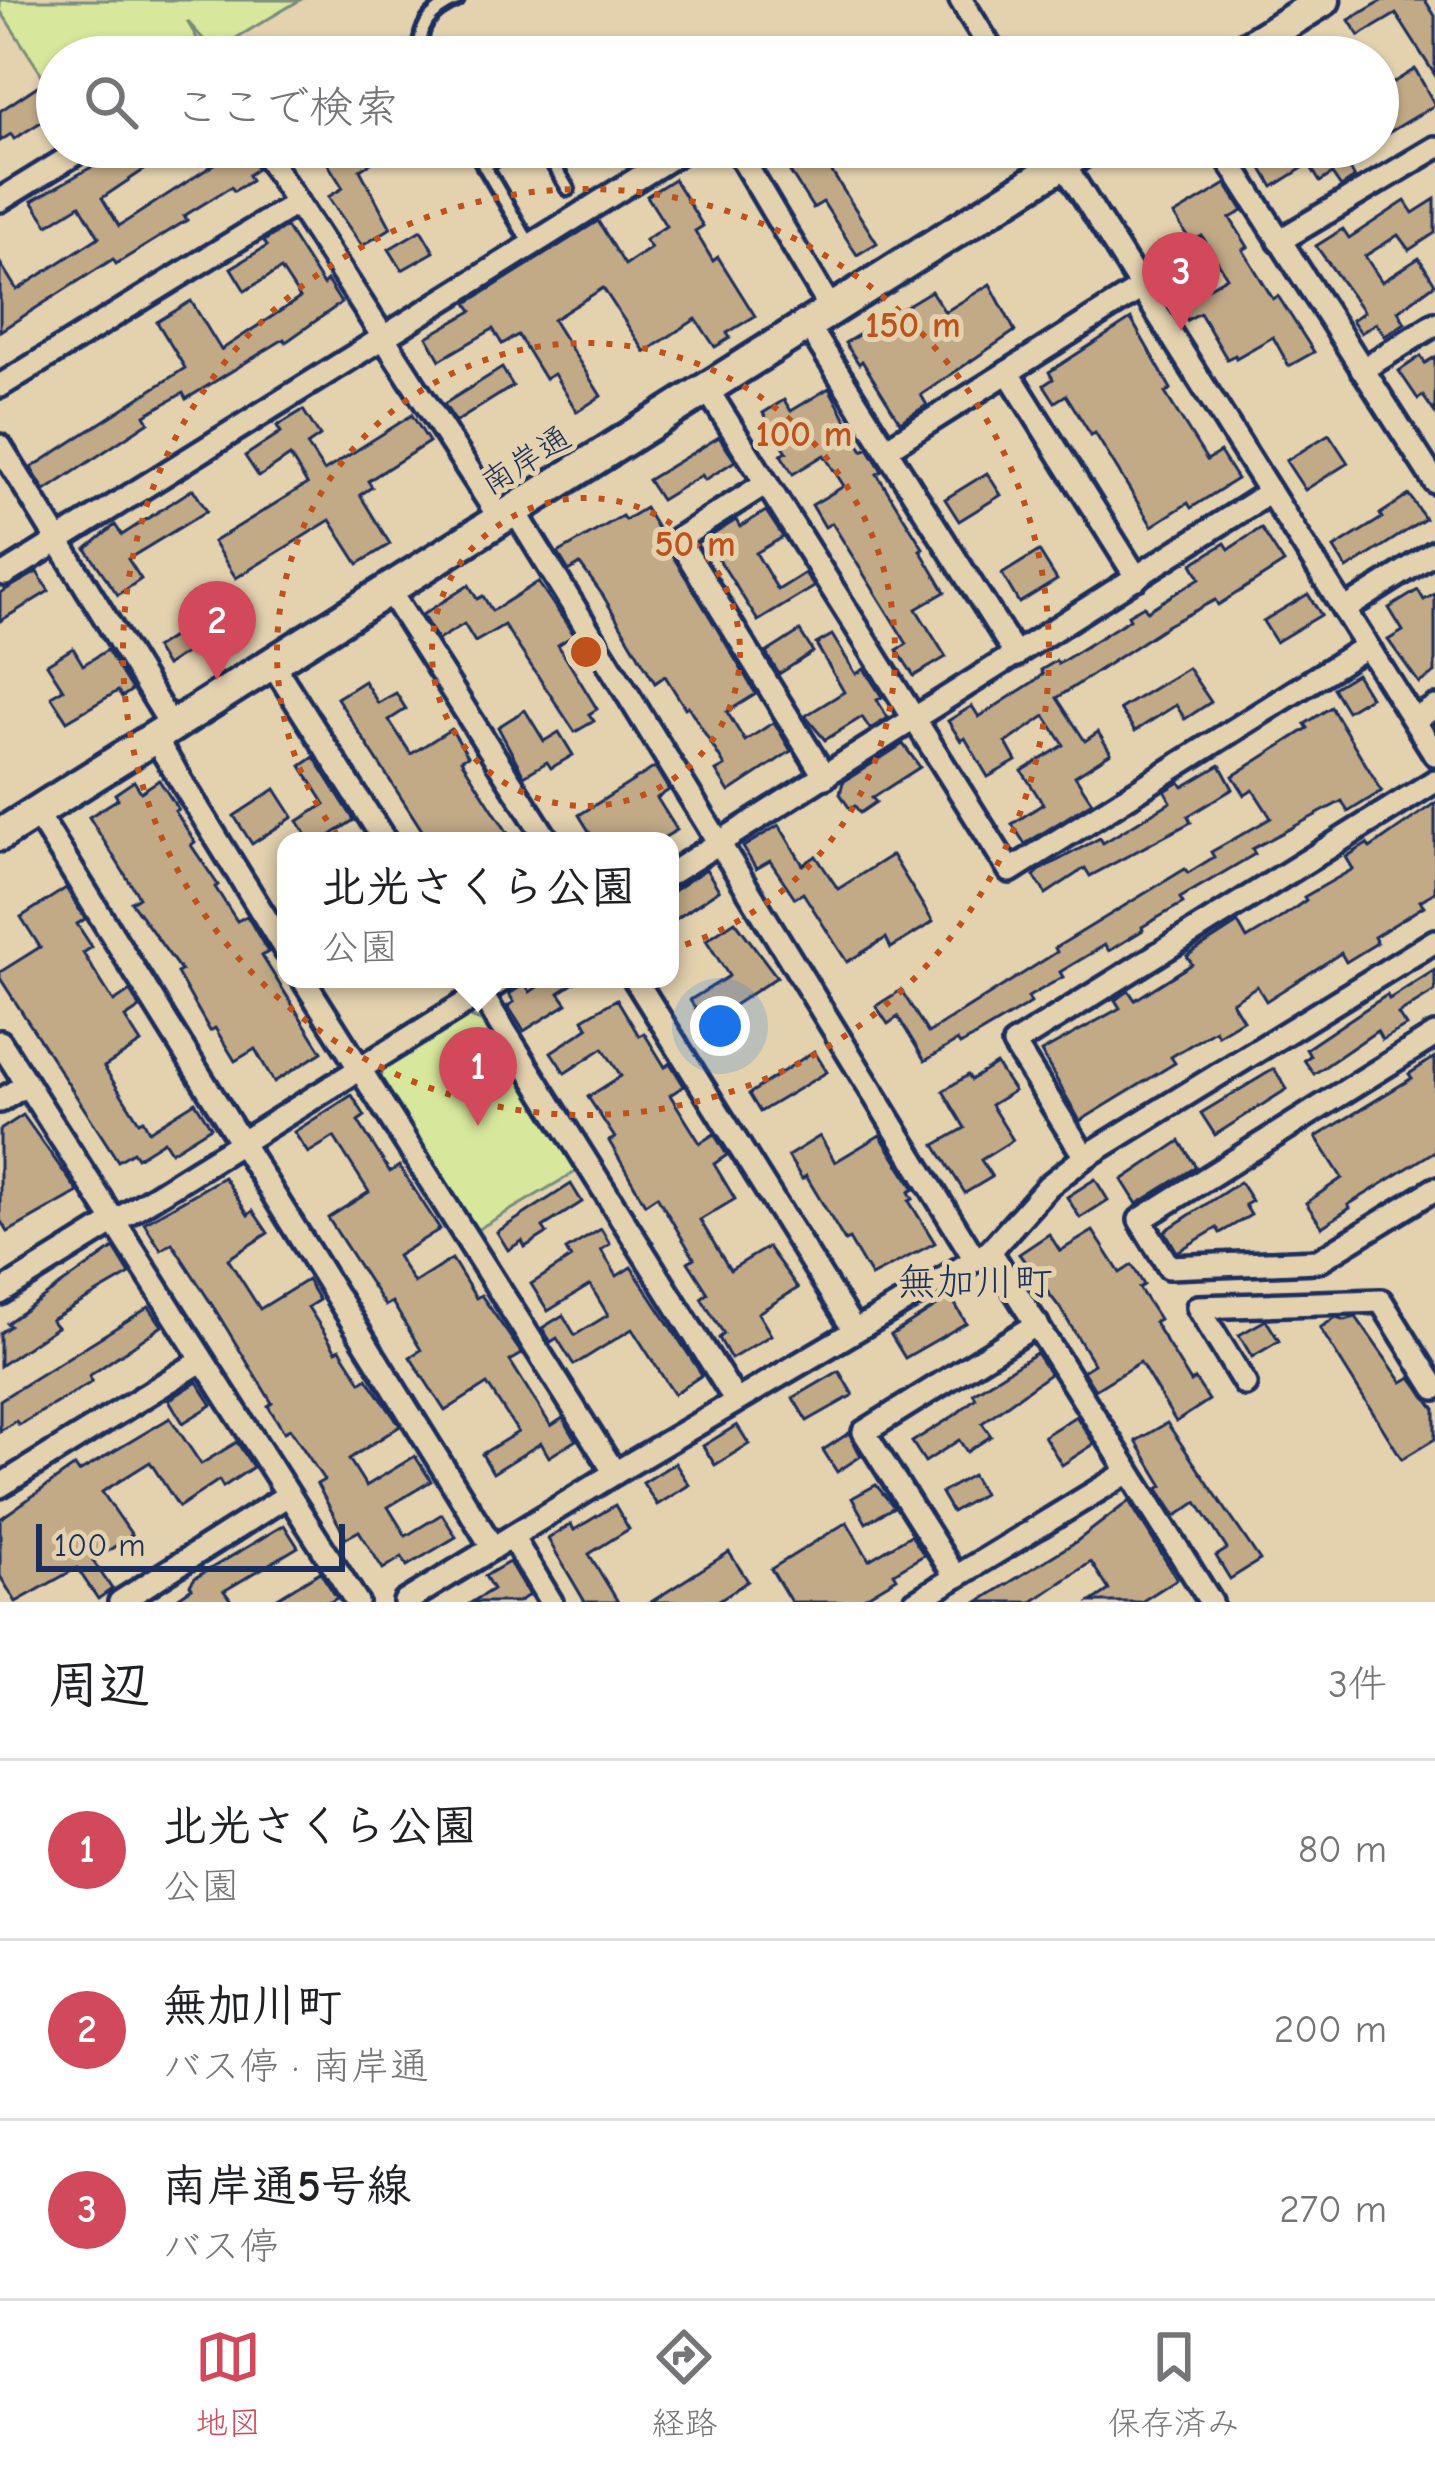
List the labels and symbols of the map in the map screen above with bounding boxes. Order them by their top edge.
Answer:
pin: 3 [1142,232,1220,331]
text: 150 m [865,305,961,346]
text: 100 m [756,414,852,455]
street label: 南岸通 [473,418,578,502]
text: 50 m [654,524,736,565]
pin: 2 [178,581,256,680]
centre of rings [565,631,607,673]
your location [690,996,750,1056]
pin: 1 [439,1027,517,1126]
district label: 無加川町 [897,1260,1053,1305]
scale bar [36,1518,345,1571]

